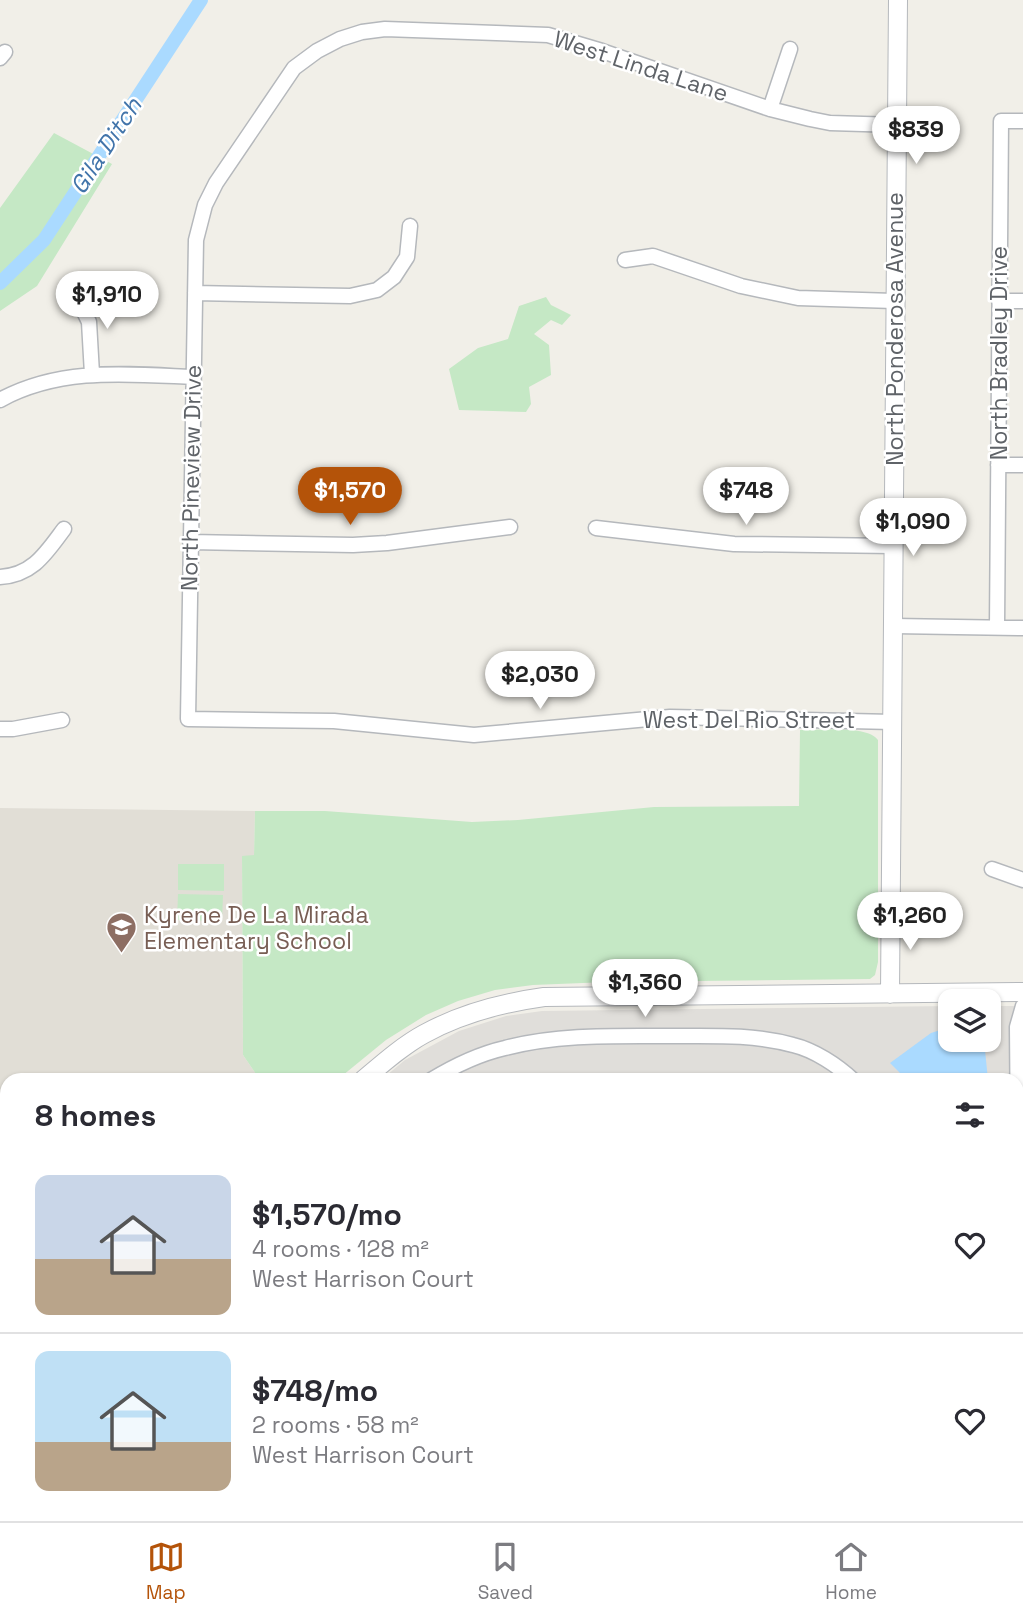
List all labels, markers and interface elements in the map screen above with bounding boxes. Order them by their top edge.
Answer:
street label: West Linda Lane [550,24,732,108]
water label: Gila Ditch [63,90,149,200]
pin: $839 [875,106,957,166]
text: $839 [888,114,944,144]
street label: North Ponderosa Avenue [880,192,910,466]
street label: North Bradley Drive [984,246,1014,460]
pin: $1,910 [50,272,164,331]
text: $1,910 [72,279,142,309]
street label: North Pineview Drive [174,365,208,591]
pin: $1,570 [293,468,407,527]
pin: $748 [705,468,787,527]
text: $1,570 [314,475,386,505]
text: $748 [719,475,773,505]
pin: $1,090 [856,498,970,558]
text: $1,090 [876,506,950,536]
pin: $2,030 [483,652,597,711]
text: $2,030 [501,659,579,689]
street label: West Del Rio Street [643,705,855,735]
pin: $1,260 [853,892,967,952]
place label: Kyrene De La Mirada Elementary School [144,900,369,956]
text: $1,260 [873,900,947,930]
school or university icon: Kyrene De La Mirada Elementary School [104,911,138,955]
pin: $1,360 [588,960,702,1019]
text: $1,360 [608,967,682,997]
map controls [938,989,1001,1052]
button: layers [938,989,1001,1052]
text: 8 homes [35,1096,156,1135]
icon: filters [951,1096,989,1134]
text: $1,570/mo [252,1195,402,1234]
icon: home [91,1203,175,1287]
icon: heart [951,1226,989,1264]
text: 4 rooms · 128 m² [252,1234,429,1264]
text: West Harrison Court [252,1264,474,1294]
text: $748/mo [252,1371,378,1410]
icon: home [91,1379,175,1463]
icon: heart [951,1402,989,1440]
text: 2 rooms · 58 m² [252,1410,419,1440]
text: West Harrison Court [252,1440,474,1470]
tab: Map [146,1538,186,1605]
tab: Saved [478,1538,533,1605]
tab: Home [825,1538,877,1605]

